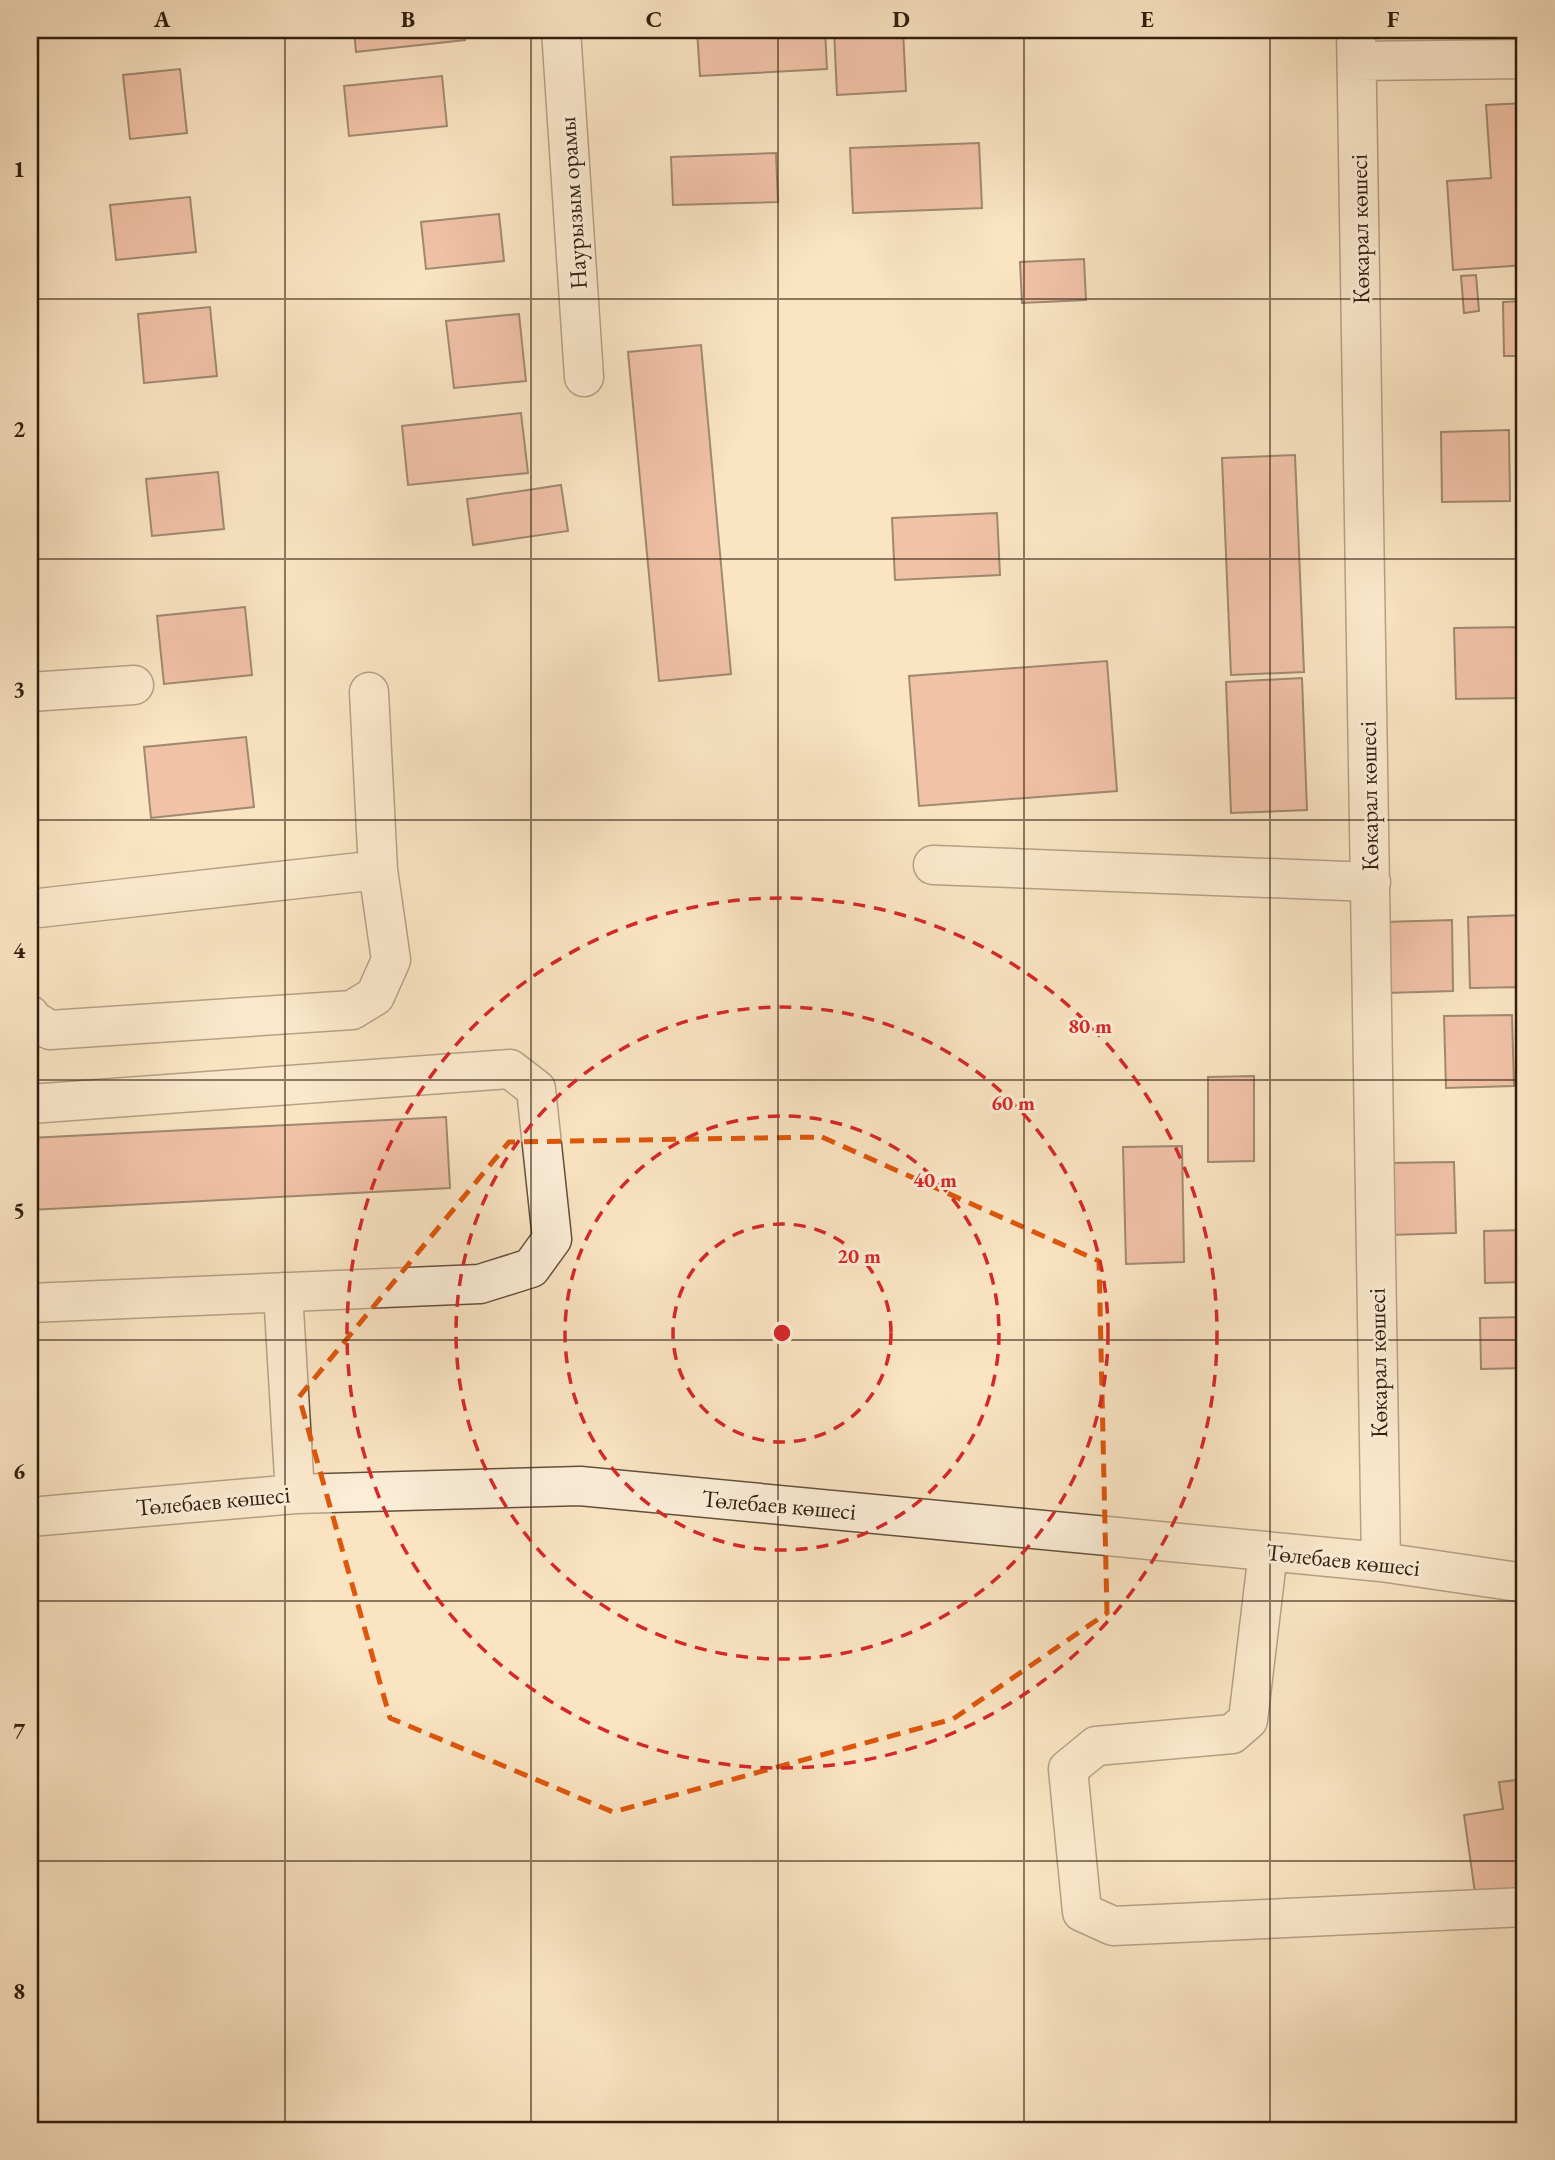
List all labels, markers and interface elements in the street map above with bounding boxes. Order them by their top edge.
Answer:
text: A [153,4,171,34]
text: B [401,4,415,34]
text: C [646,4,662,34]
text: D [892,4,910,34]
text: E [1140,4,1154,34]
text: F [1387,4,1400,34]
street label: Наурызым орамы [551,115,594,290]
text: 1 [13,154,25,184]
street label: Көкарал көшесі [1343,154,1376,304]
text: 2 [13,414,25,444]
text: 3 [13,674,25,704]
street label: Көкарал көшесі [1352,721,1385,871]
text: 4 [13,935,26,965]
text: 80 m [1068,1012,1112,1039]
text: 60 m [991,1089,1035,1116]
text: 40 m [913,1166,957,1193]
text: 5 [13,1195,25,1225]
text: 20 m [837,1242,881,1269]
street label: Көкарал көшесі [1361,1288,1394,1438]
centre of rings [770,1321,794,1345]
text: 6 [13,1456,25,1486]
street label: Төлебаев көшесі [135,1478,292,1523]
street label: Төлебаев көшесі [701,1482,858,1527]
street label: Төлебаев көшесі [1264,1536,1422,1583]
text: 7 [13,1716,26,1746]
text: 8 [13,1976,25,2006]

